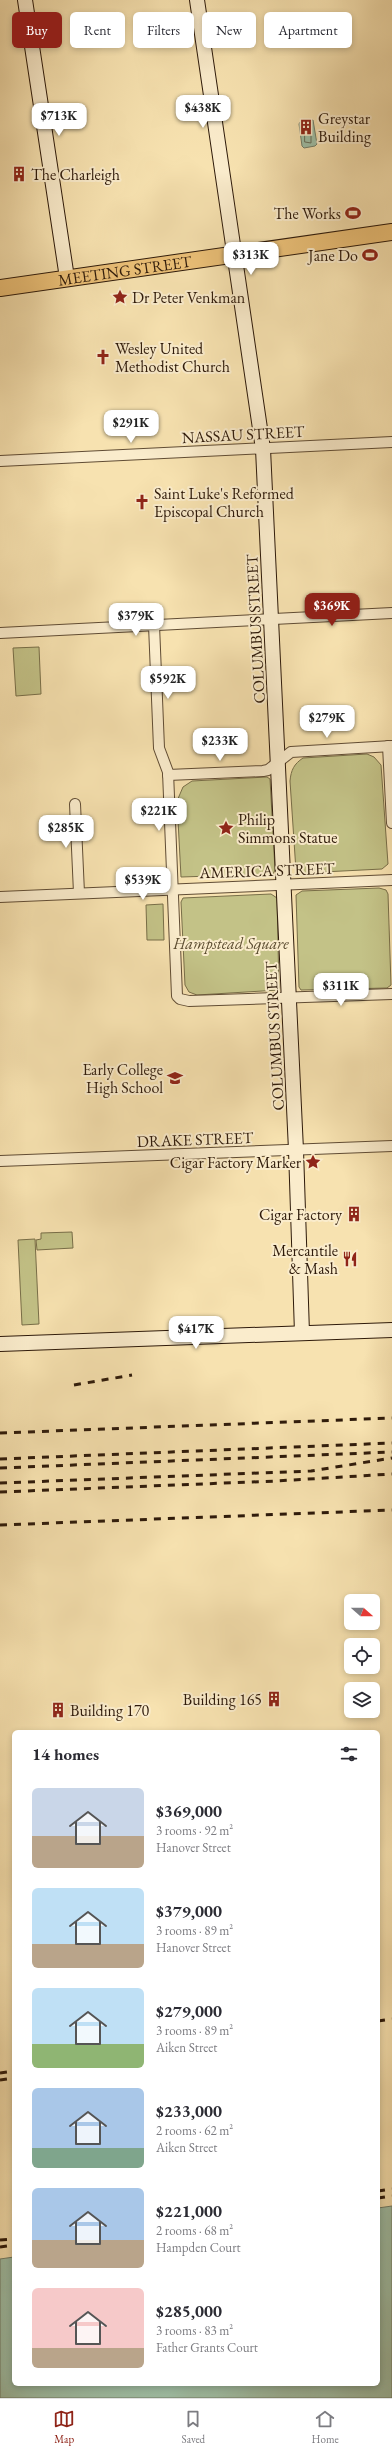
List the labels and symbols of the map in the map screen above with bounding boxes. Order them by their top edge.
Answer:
pin: $438K [175,95,231,129]
pin: $713K [31,103,87,137]
place label: Greystar Building [318,108,372,147]
building icon: Greystar Building [297,118,315,136]
place label: The Charleigh [31,164,120,185]
building icon: The Charleigh [10,165,28,183]
place label: The Works [274,203,341,224]
sports icon: The Works [344,204,362,222]
pin: $313K [223,242,279,276]
place label: Jane Do [306,245,358,266]
sports icon: Jane Do [361,246,379,264]
street label: MEETING STREET [57,251,193,291]
place label: Dr Peter Venkman [132,287,246,308]
place icon: Dr Peter Venkman [111,288,129,306]
place label: Wesley United Methodist Church [115,338,230,377]
church icon: Wesley United Methodist Church [94,348,112,366]
pin: $291K [103,410,159,444]
street label: NASSAU STREET [181,421,305,448]
place label: Saint Luke's Reformed Episcopal Church [154,483,295,522]
church icon: Saint Luke's Reformed Episcopal Church [133,493,151,511]
street label: COLUMBUS STREET [241,554,270,704]
pin: $369K [304,593,360,627]
pin: $379K [108,603,164,637]
pin: $592K [140,666,196,700]
pin: $279K [299,705,355,739]
pin: $233K [192,728,248,762]
pin: $221K [131,798,187,832]
place label: Philip Simmons Statue [238,809,338,848]
pin: $285K [38,815,94,849]
place icon: Philip Simmons Statue [217,819,235,837]
street label: AMERICA STREET [198,858,335,883]
pin: $539K [115,867,171,901]
park label: Hampstead Square [172,933,289,955]
street label: COLUMBUS STREET [260,961,289,1111]
pin: $311K [313,973,369,1007]
place label: Early College High School [82,1059,163,1098]
school or university icon: Early College High School [166,1069,184,1087]
street label: DRAKE STREET [136,1127,254,1152]
place label: Cigar Factory Marker [170,1152,302,1173]
place icon: Cigar Factory Marker [304,1153,322,1171]
place label: Cigar Factory [259,1204,343,1225]
building icon: Cigar Factory [345,1205,363,1223]
place label: Mercantile & Mash [272,1240,338,1279]
restaurant icon: Mercantile & Mash [341,1250,359,1268]
pin: $417K [168,1316,224,1350]
north arrow [344,1594,380,1630]
place label: Building 165 [183,1689,262,1710]
building icon: Building 165 [265,1690,283,1708]
place label: Building 170 [70,1700,150,1721]
building icon: Building 170 [49,1701,67,1719]

